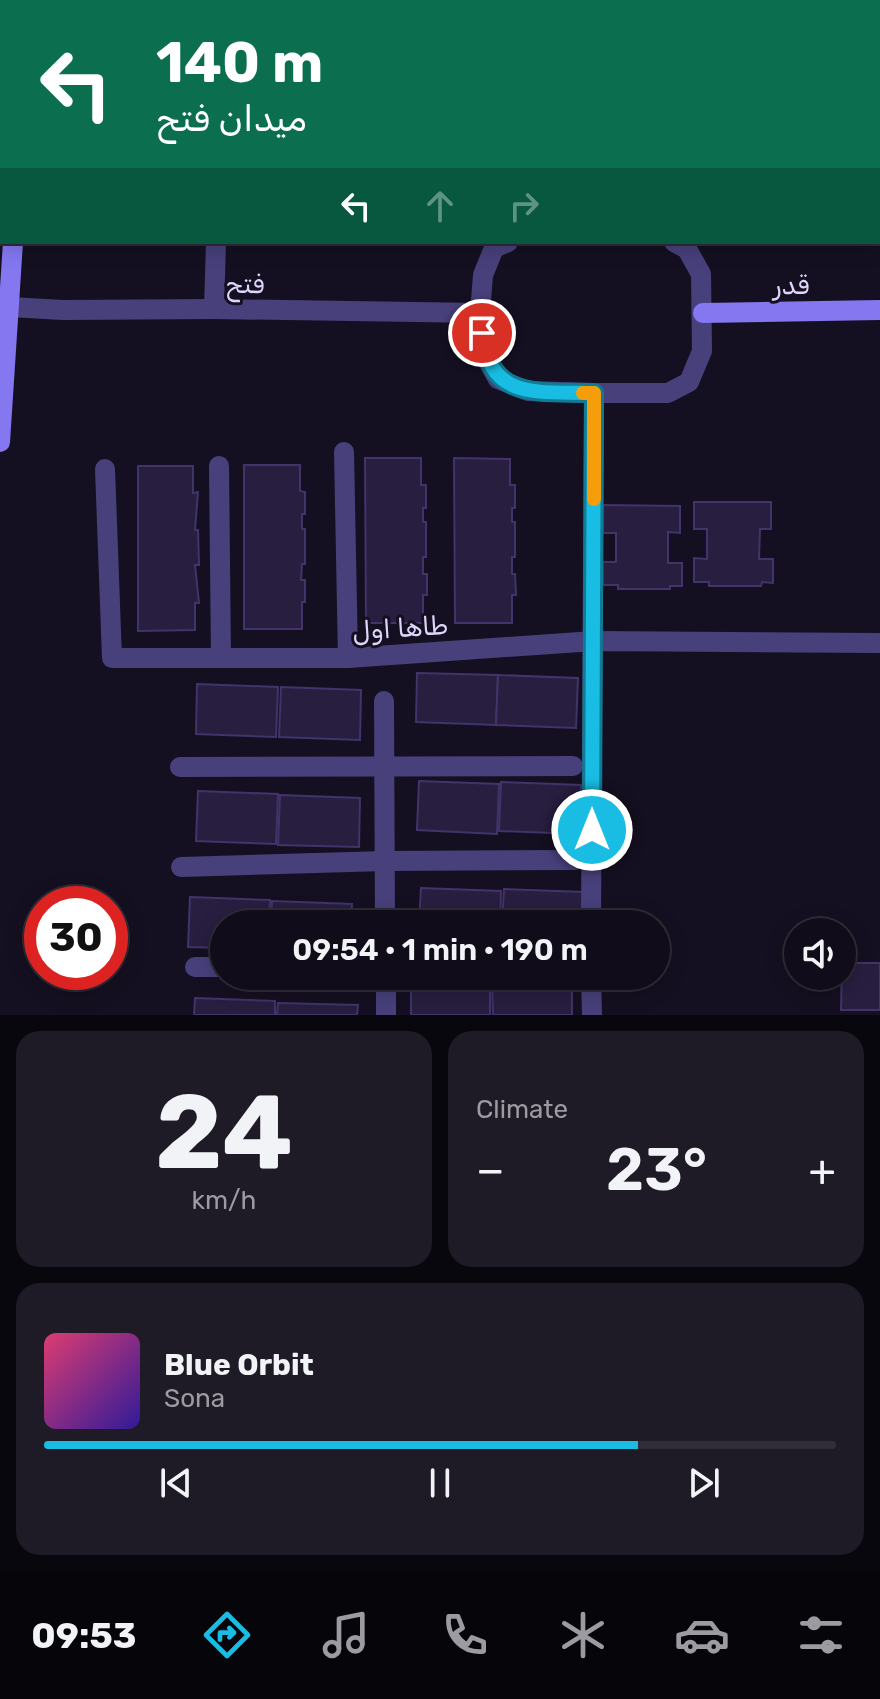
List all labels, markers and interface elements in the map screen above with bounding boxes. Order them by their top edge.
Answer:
text: 140 m [156,30,323,96]
icon: left [24,32,128,136]
text: میدان فتح [156,97,307,140]
icon: left [334,184,378,228]
icon: ahead [418,184,462,228]
icon: right [502,184,546,228]
street label: فتح [225,269,265,303]
street label: قدر [771,270,809,301]
pin [448,299,516,367]
icon: arrive [460,311,504,355]
street label: طاها اول [351,610,449,647]
position arrow [550,788,634,872]
speed limit sign: 30 [24,886,128,990]
map controls [784,918,856,990]
button: sound [784,918,856,990]
text: 09:54 · 1 min · 190 m [292,932,588,968]
text: 24 [155,1071,293,1194]
text: Climate [476,1094,568,1125]
text: 23° [606,1134,707,1205]
text: − [476,1144,505,1196]
text: + [809,1144,836,1196]
text: km/h [192,1185,256,1216]
text: Blue Orbit [164,1347,314,1383]
text: Sona [164,1383,225,1414]
icon: previous [154,1461,198,1505]
icon: pause [418,1461,462,1505]
icon: next [682,1461,726,1505]
icon: directions [199,1607,255,1663]
icon: music [318,1607,374,1663]
icon: phone [437,1607,493,1663]
icon: climate [555,1607,611,1663]
icon: car [674,1607,730,1663]
icon: filters [793,1607,849,1663]
text: 09:53 [31,1614,136,1657]

